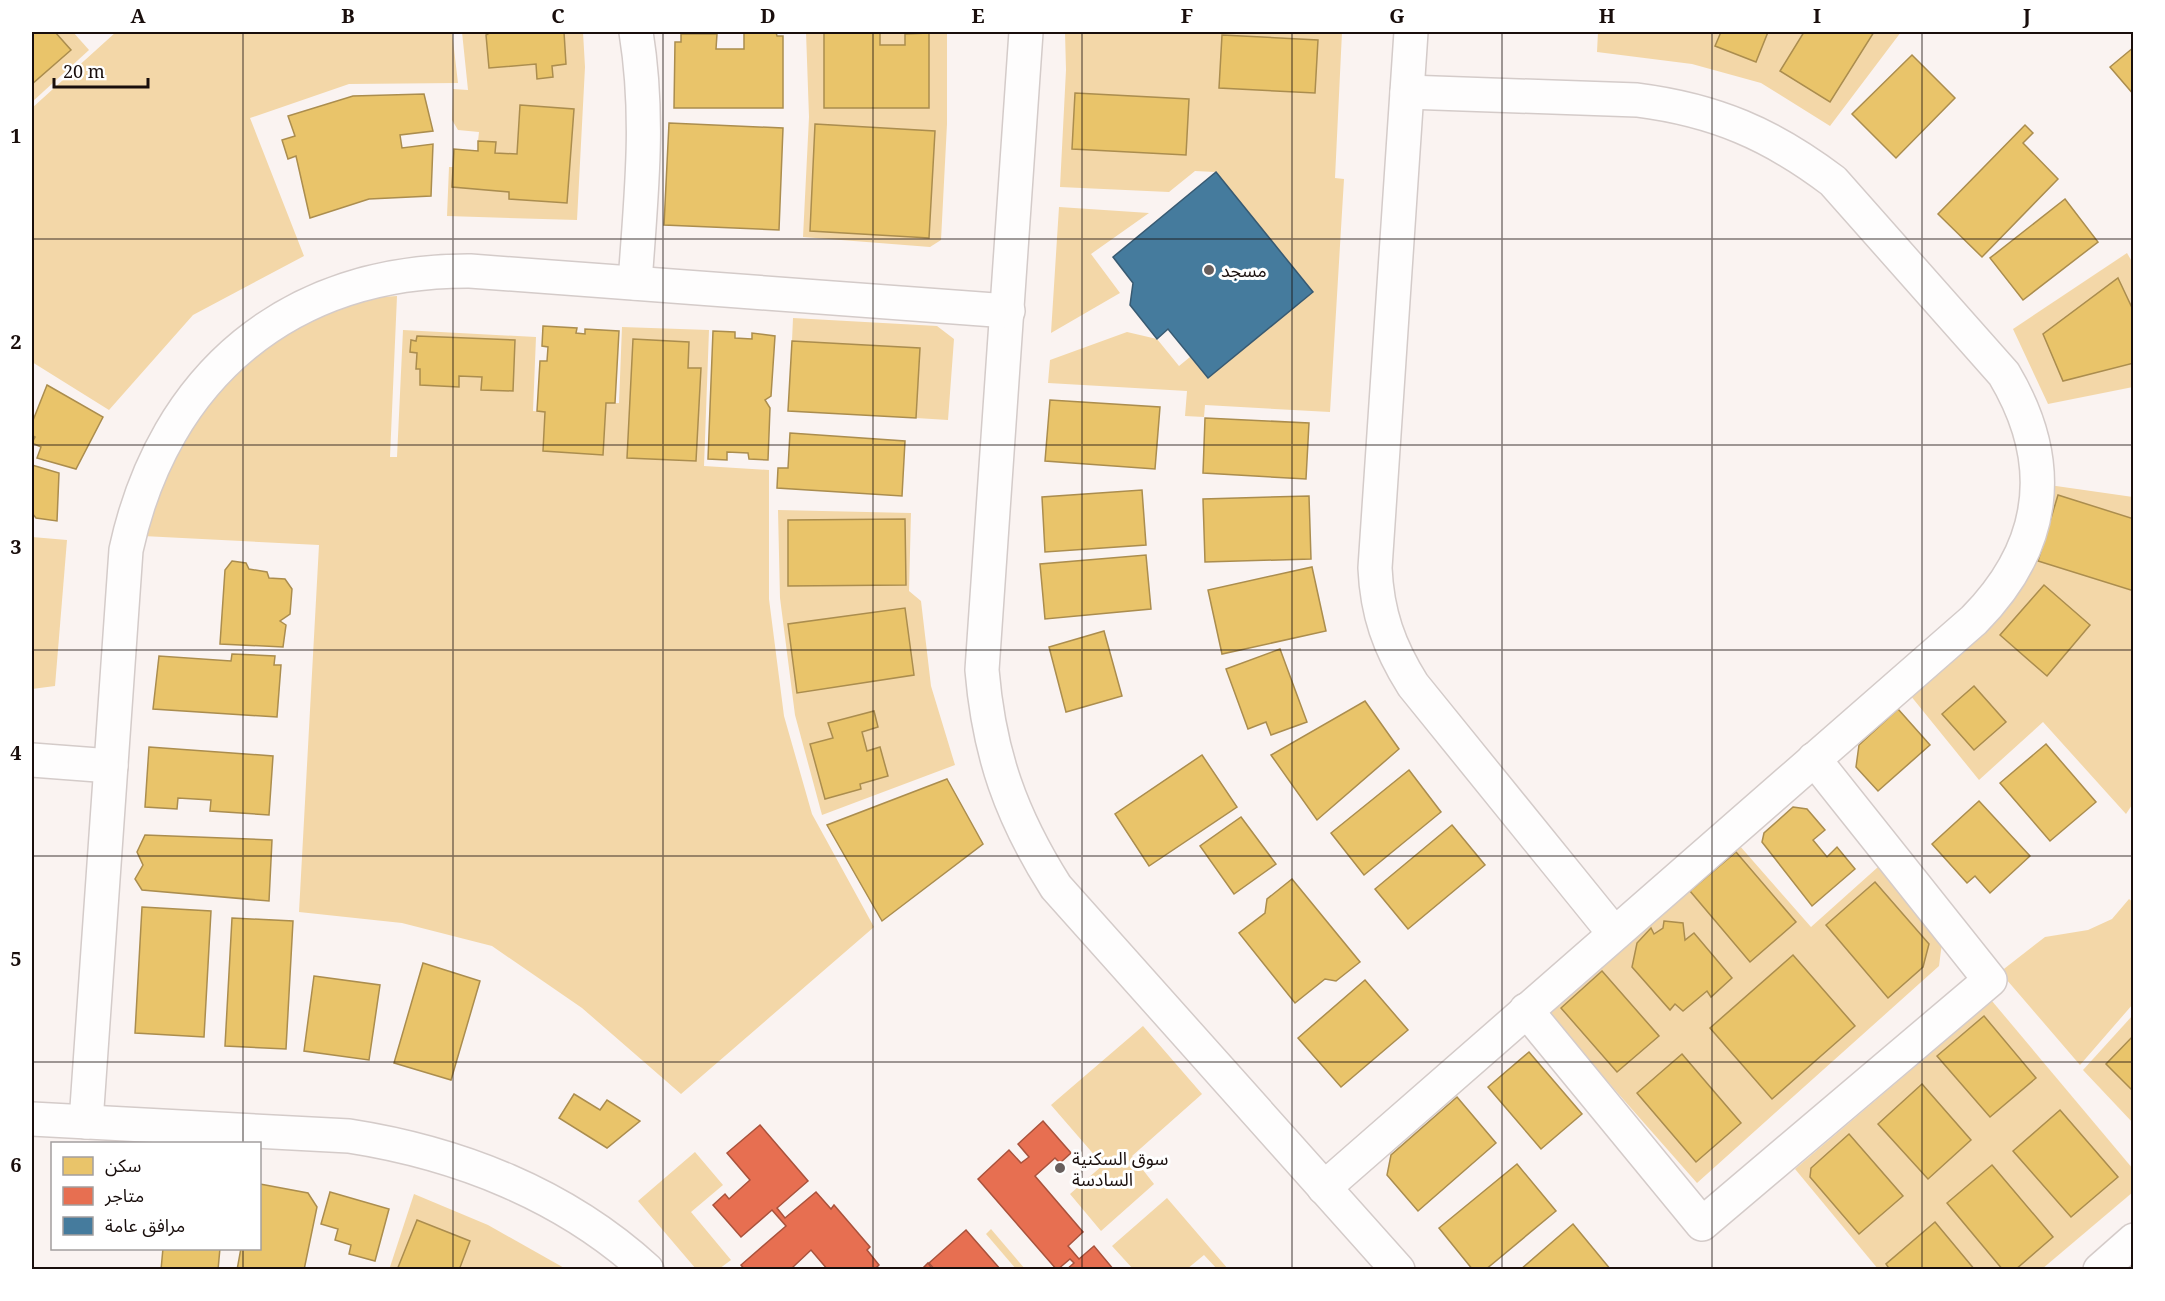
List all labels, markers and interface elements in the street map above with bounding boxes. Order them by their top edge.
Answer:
text: A [130,2,146,29]
text: B [341,2,355,29]
text: C [551,2,565,29]
text: D [760,2,776,29]
text: E [971,2,985,29]
text: F [1181,2,1193,29]
text: G [1389,2,1405,29]
text: H [1599,2,1615,29]
text: I [1813,2,1821,29]
text: J [2022,2,2031,29]
scale bar [54,51,148,89]
text: 20 m [63,59,105,83]
text: 1 [10,122,22,149]
place label: مسجد [1221,258,1267,282]
marker: مسجد [1202,263,1216,277]
text: 2 [10,328,22,355]
text: 3 [10,533,22,560]
text: 4 [10,739,22,766]
text: 5 [10,945,22,972]
legend [51,1142,261,1250]
place label: سوق السكنية السادسة [1072,1146,1168,1191]
text: 6 [10,1151,22,1178]
text: سكن [105,1153,141,1177]
marker: سوق السكنية السادسة [1053,1161,1067,1175]
text: متاجر [104,1183,144,1207]
text: مرافق عامة [105,1213,185,1237]

